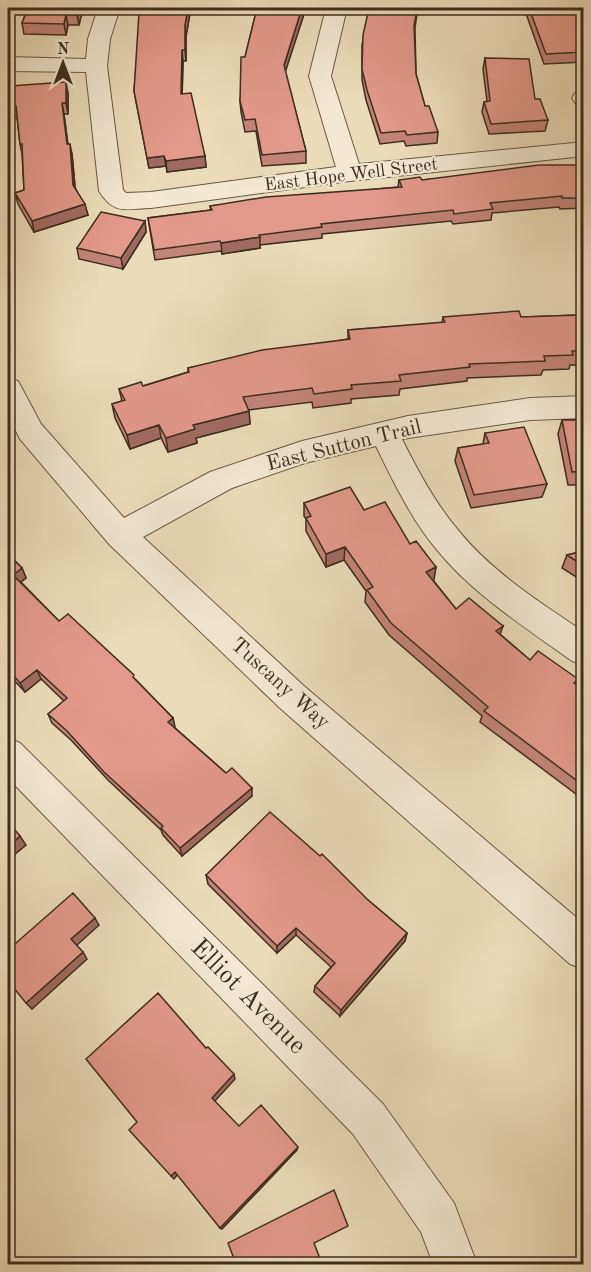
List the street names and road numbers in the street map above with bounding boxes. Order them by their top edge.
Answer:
street label: East Hope Well Street [263,155,439,195]
street label: East Sutton Trail [264,416,424,475]
street label: Tuscany Way [226,634,334,734]
street label: Elliot Avenue [185,934,311,1060]

